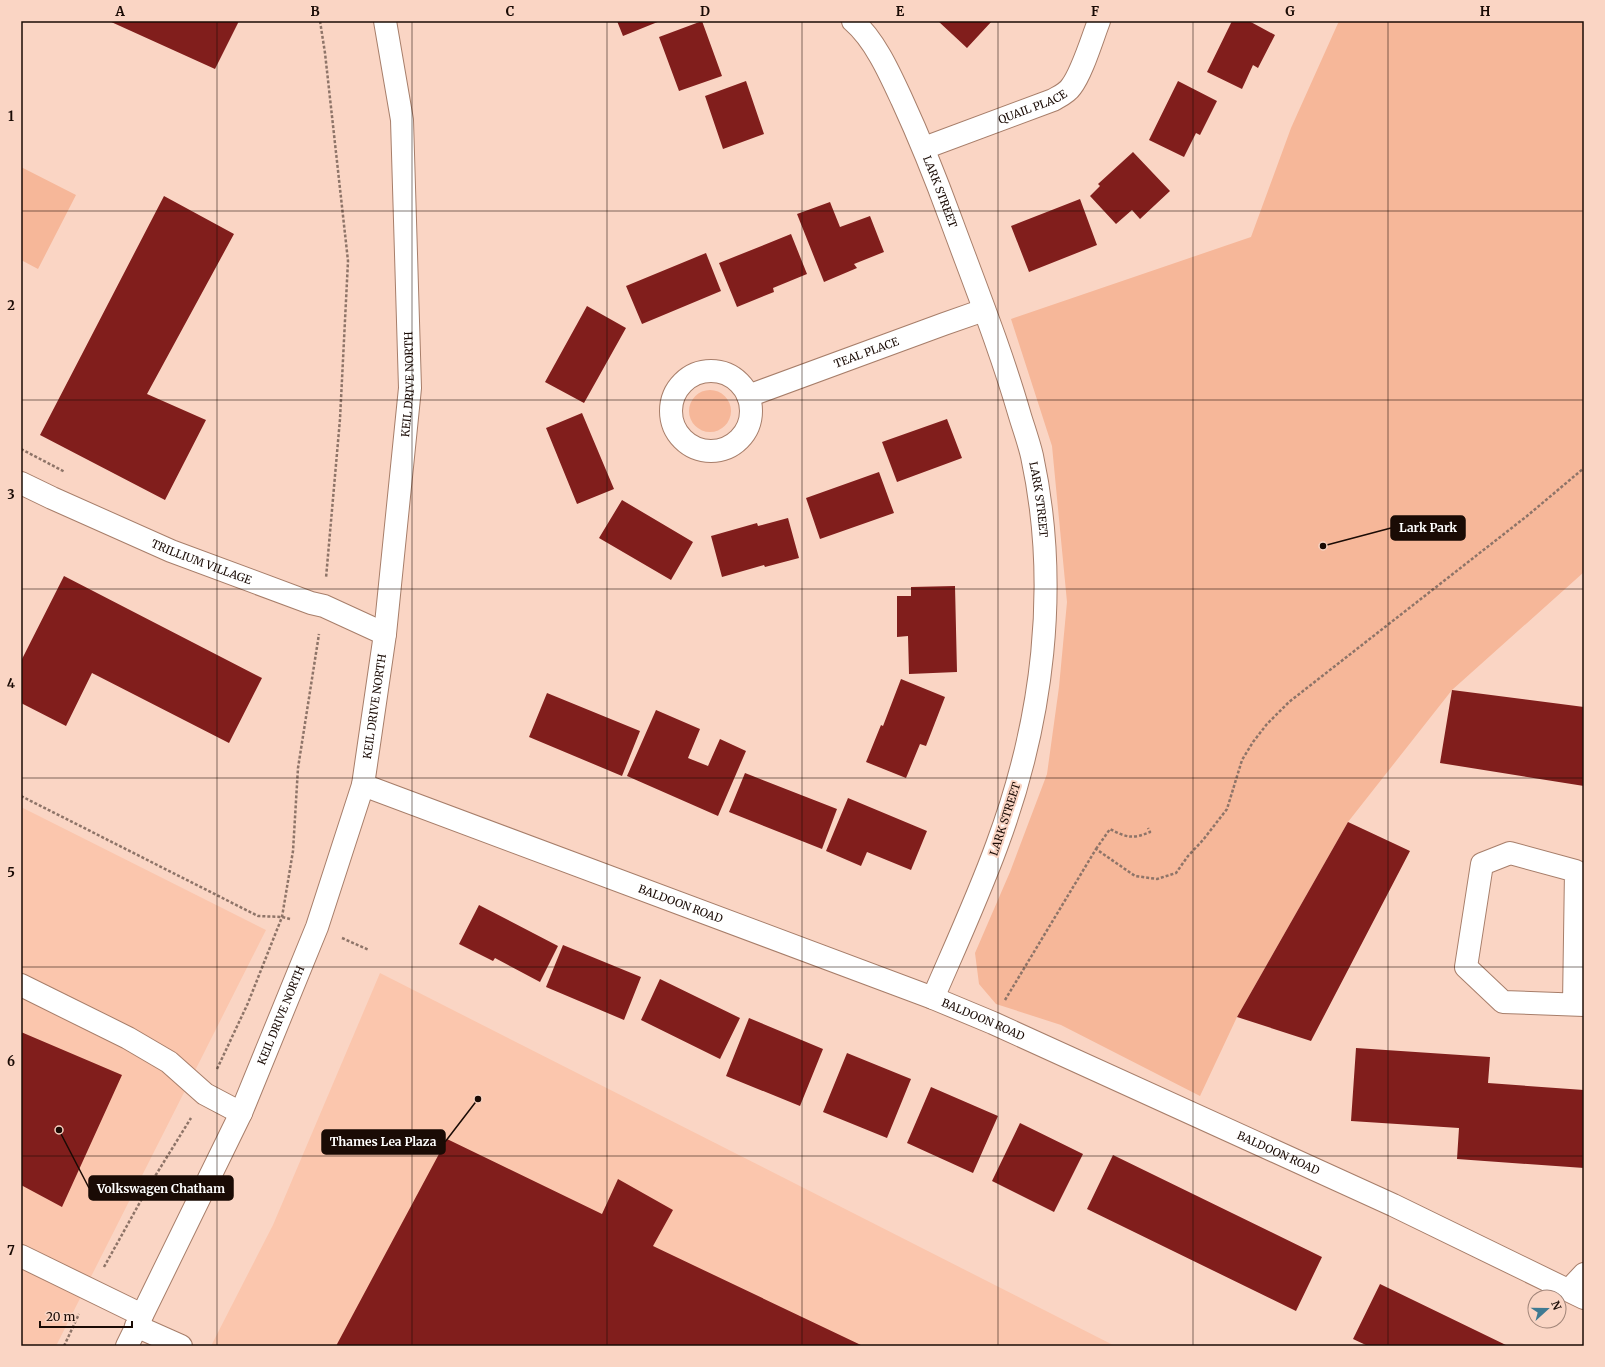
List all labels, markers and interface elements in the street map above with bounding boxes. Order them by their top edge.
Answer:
text: A [114,3,125,20]
text: B [310,3,320,20]
text: C [506,3,515,20]
text: D [700,3,710,20]
text: E [896,3,905,20]
text: F [1091,3,1099,20]
text: G [1285,3,1295,20]
text: H [1480,3,1491,20]
street label: QUAIL PLACE [996,87,1070,127]
text: 1 [8,108,14,125]
street label: LARK STREET [920,154,960,230]
text: 2 [7,297,15,314]
street label: KEIL DRIVE NORTH [398,331,417,438]
street label: TEAL PLACE [832,334,901,371]
street label: LARK STREET [1026,460,1051,538]
text: 3 [7,486,15,503]
callout: Lark Park [1391,516,1465,540]
text: Lark Park [1399,520,1457,535]
street label: TRILLIUM VILLAGE [149,536,254,587]
street label: KEIL DRIVE NORTH [360,653,389,760]
text: 4 [7,675,16,692]
street label: LARK STREET [987,780,1024,857]
text: 5 [7,864,15,881]
street label: BALDOON ROAD [636,882,725,926]
street label: KEIL DRIVE NORTH [254,963,308,1067]
street label: BALDOON ROAD [939,995,1027,1043]
text: 6 [7,1053,15,1070]
street label: BALDOON ROAD [1235,1128,1322,1178]
callout: Thames Lea Plaza [322,1130,445,1154]
text: Thames Lea Plaza [330,1134,437,1149]
callout: Volkswagen Chatham [89,1176,233,1200]
text: Volkswagen Chatham [96,1181,225,1196]
text: 7 [7,1242,15,1259]
north arrow [1527,1289,1567,1329]
text: N [1548,1299,1565,1312]
scale bar [40,1303,132,1329]
text: 20 m [46,1309,75,1324]

